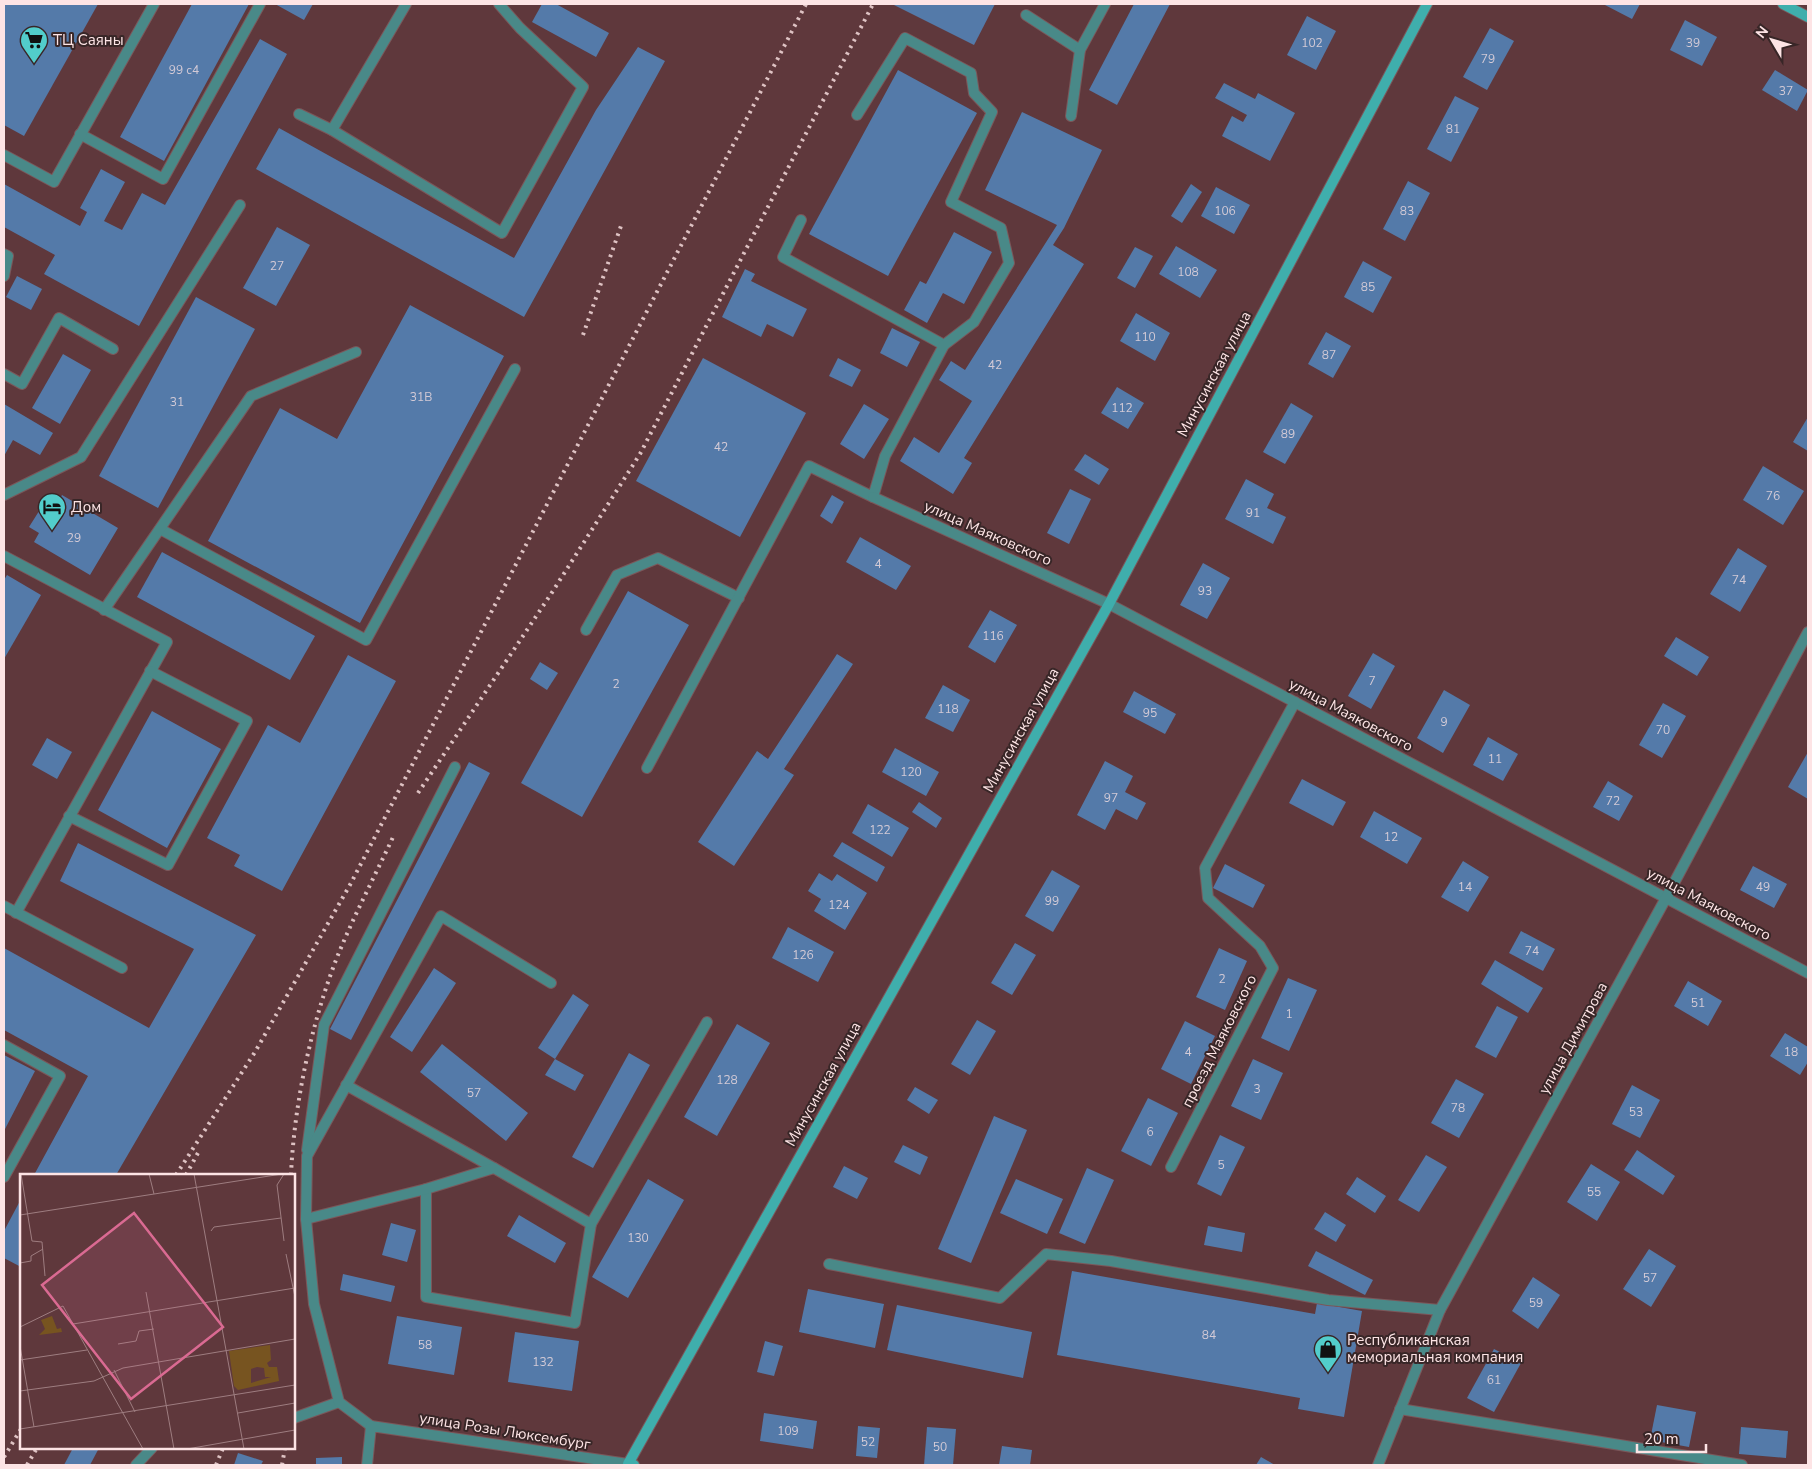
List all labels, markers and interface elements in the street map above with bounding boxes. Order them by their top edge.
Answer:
north arrow [1747,15,1797,65]
text: N [1751,22,1773,42]
supermarket icon: ТЦ Саяны [19,25,49,64]
place label: ТЦ Саяны [53,30,124,50]
house number: 102 [1301,35,1323,51]
house number: 39 [1686,35,1700,51]
house number: 79 [1481,51,1495,67]
house number: 99 с4 [169,62,199,78]
house number: 37 [1779,83,1793,99]
house number: 81 [1446,121,1460,137]
house number: 106 [1214,203,1236,219]
house number: 83 [1400,203,1414,219]
house number: 27 [270,258,284,274]
house number: 108 [1177,264,1199,280]
house number: 85 [1361,279,1375,295]
street label: Минусинская улица [1172,308,1256,440]
house number: 110 [1134,329,1156,345]
house number: 87 [1322,347,1336,363]
house number: 42 [988,357,1002,373]
house number: 31В [410,389,432,405]
house number: 31 [170,394,184,410]
house number: 112 [1111,400,1133,416]
house number: 89 [1281,426,1295,442]
house number: 42 [714,439,728,455]
house number: 76 [1766,488,1780,504]
hotel icon: Дом [37,492,67,531]
street label: улица Маяковского [921,496,1055,570]
place label: Дом [71,497,101,517]
house number: 91 [1246,505,1260,521]
house number: 29 [67,530,81,546]
house number: 4 [874,556,882,572]
house number: 74 [1732,572,1746,588]
house number: 93 [1198,583,1212,599]
house number: 116 [982,628,1004,644]
street label: Минусинская улица [978,664,1064,796]
house number: 7 [1368,673,1376,689]
street label: улица Маяковского [1285,674,1417,756]
house number: 2 [612,676,620,692]
house number: 118 [937,701,959,717]
house number: 95 [1143,705,1157,721]
house number: 9 [1440,714,1448,730]
house number: 70 [1656,722,1670,738]
house number: 11 [1488,751,1502,767]
house number: 120 [900,764,922,780]
house number: 97 [1104,790,1118,806]
house number: 72 [1606,793,1620,809]
house number: 122 [869,822,891,838]
house number: 12 [1384,829,1398,845]
street label: улица Маяковского [1643,863,1775,945]
house number: 14 [1458,879,1472,895]
house number: 49 [1756,879,1770,895]
house number: 99 [1045,893,1059,909]
house number: 124 [828,897,850,913]
house number: 74 [1525,943,1539,959]
house number: 126 [792,947,814,963]
street label: проезд Маяковского [1177,971,1261,1111]
house number: 2 [1218,971,1226,987]
street label: улица Димитрова [1534,978,1612,1098]
house number: 51 [1691,995,1705,1011]
house number: 1 [1285,1006,1293,1022]
street label: Минусинская улица [780,1018,866,1150]
house number: 4 [1184,1044,1192,1060]
house number: 18 [1784,1044,1798,1060]
house number: 128 [716,1072,738,1088]
house number: 3 [1253,1081,1261,1097]
house number: 57 [467,1085,481,1101]
house number: 78 [1451,1100,1465,1116]
house number: 53 [1629,1104,1643,1120]
house number: 6 [1146,1124,1154,1140]
house number: 5 [1217,1157,1225,1173]
inset map [20,1174,295,1449]
house number: 55 [1587,1184,1601,1200]
house number: 130 [627,1230,649,1246]
house number: 57 [1643,1270,1657,1286]
house number: 59 [1529,1295,1543,1311]
house number: 84 [1202,1327,1216,1343]
place label: Республиканская мемориальная компания [1347,1330,1523,1367]
shop icon: Республиканская мемориальная компания [1313,1334,1343,1373]
house number: 58 [418,1337,432,1353]
house number: 132 [532,1354,554,1370]
house number: 61 [1487,1372,1501,1388]
street label: улица Розы Люксембург [418,1408,592,1454]
scale bar [1637,1422,1706,1454]
house number: 109 [777,1423,799,1439]
text: 20 m [1644,1429,1679,1449]
house number: 52 [861,1434,875,1450]
house number: 50 [933,1439,947,1455]

